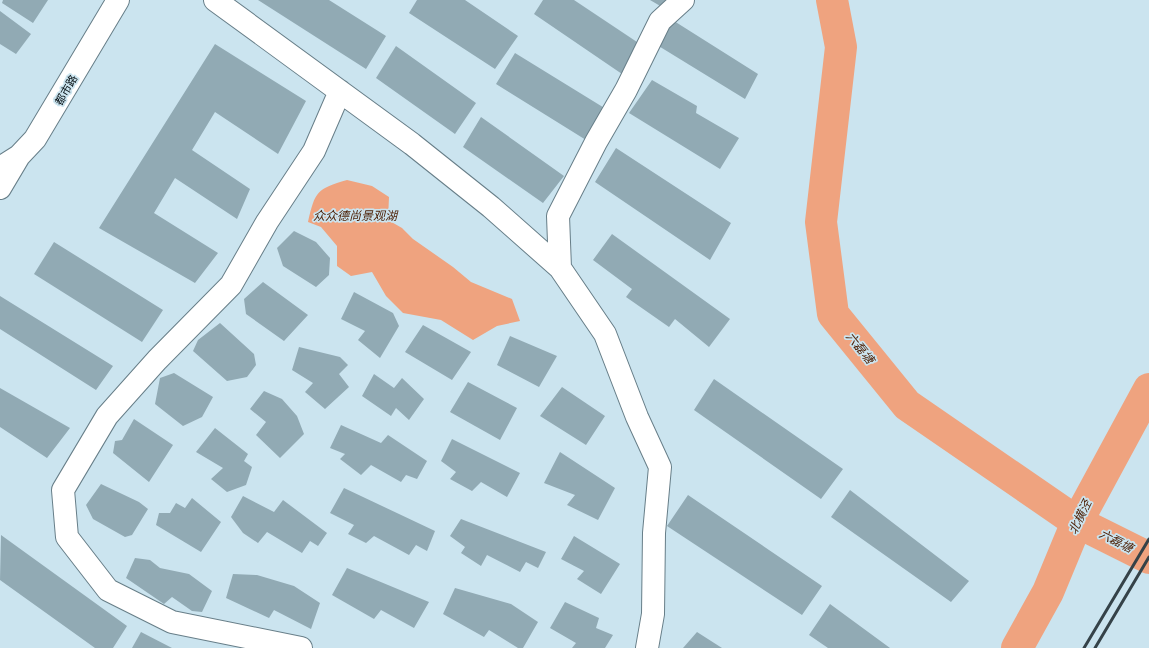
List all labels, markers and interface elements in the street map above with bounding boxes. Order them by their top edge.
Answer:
street label: 都市路 [52,72,79,107]
water label: 众众德尚景观湖 [313,208,399,222]
water label: 六磊塘 [844,329,879,367]
water label: 北横泾 [1065,496,1094,536]
water label: 六磊塘 [1097,526,1137,555]

